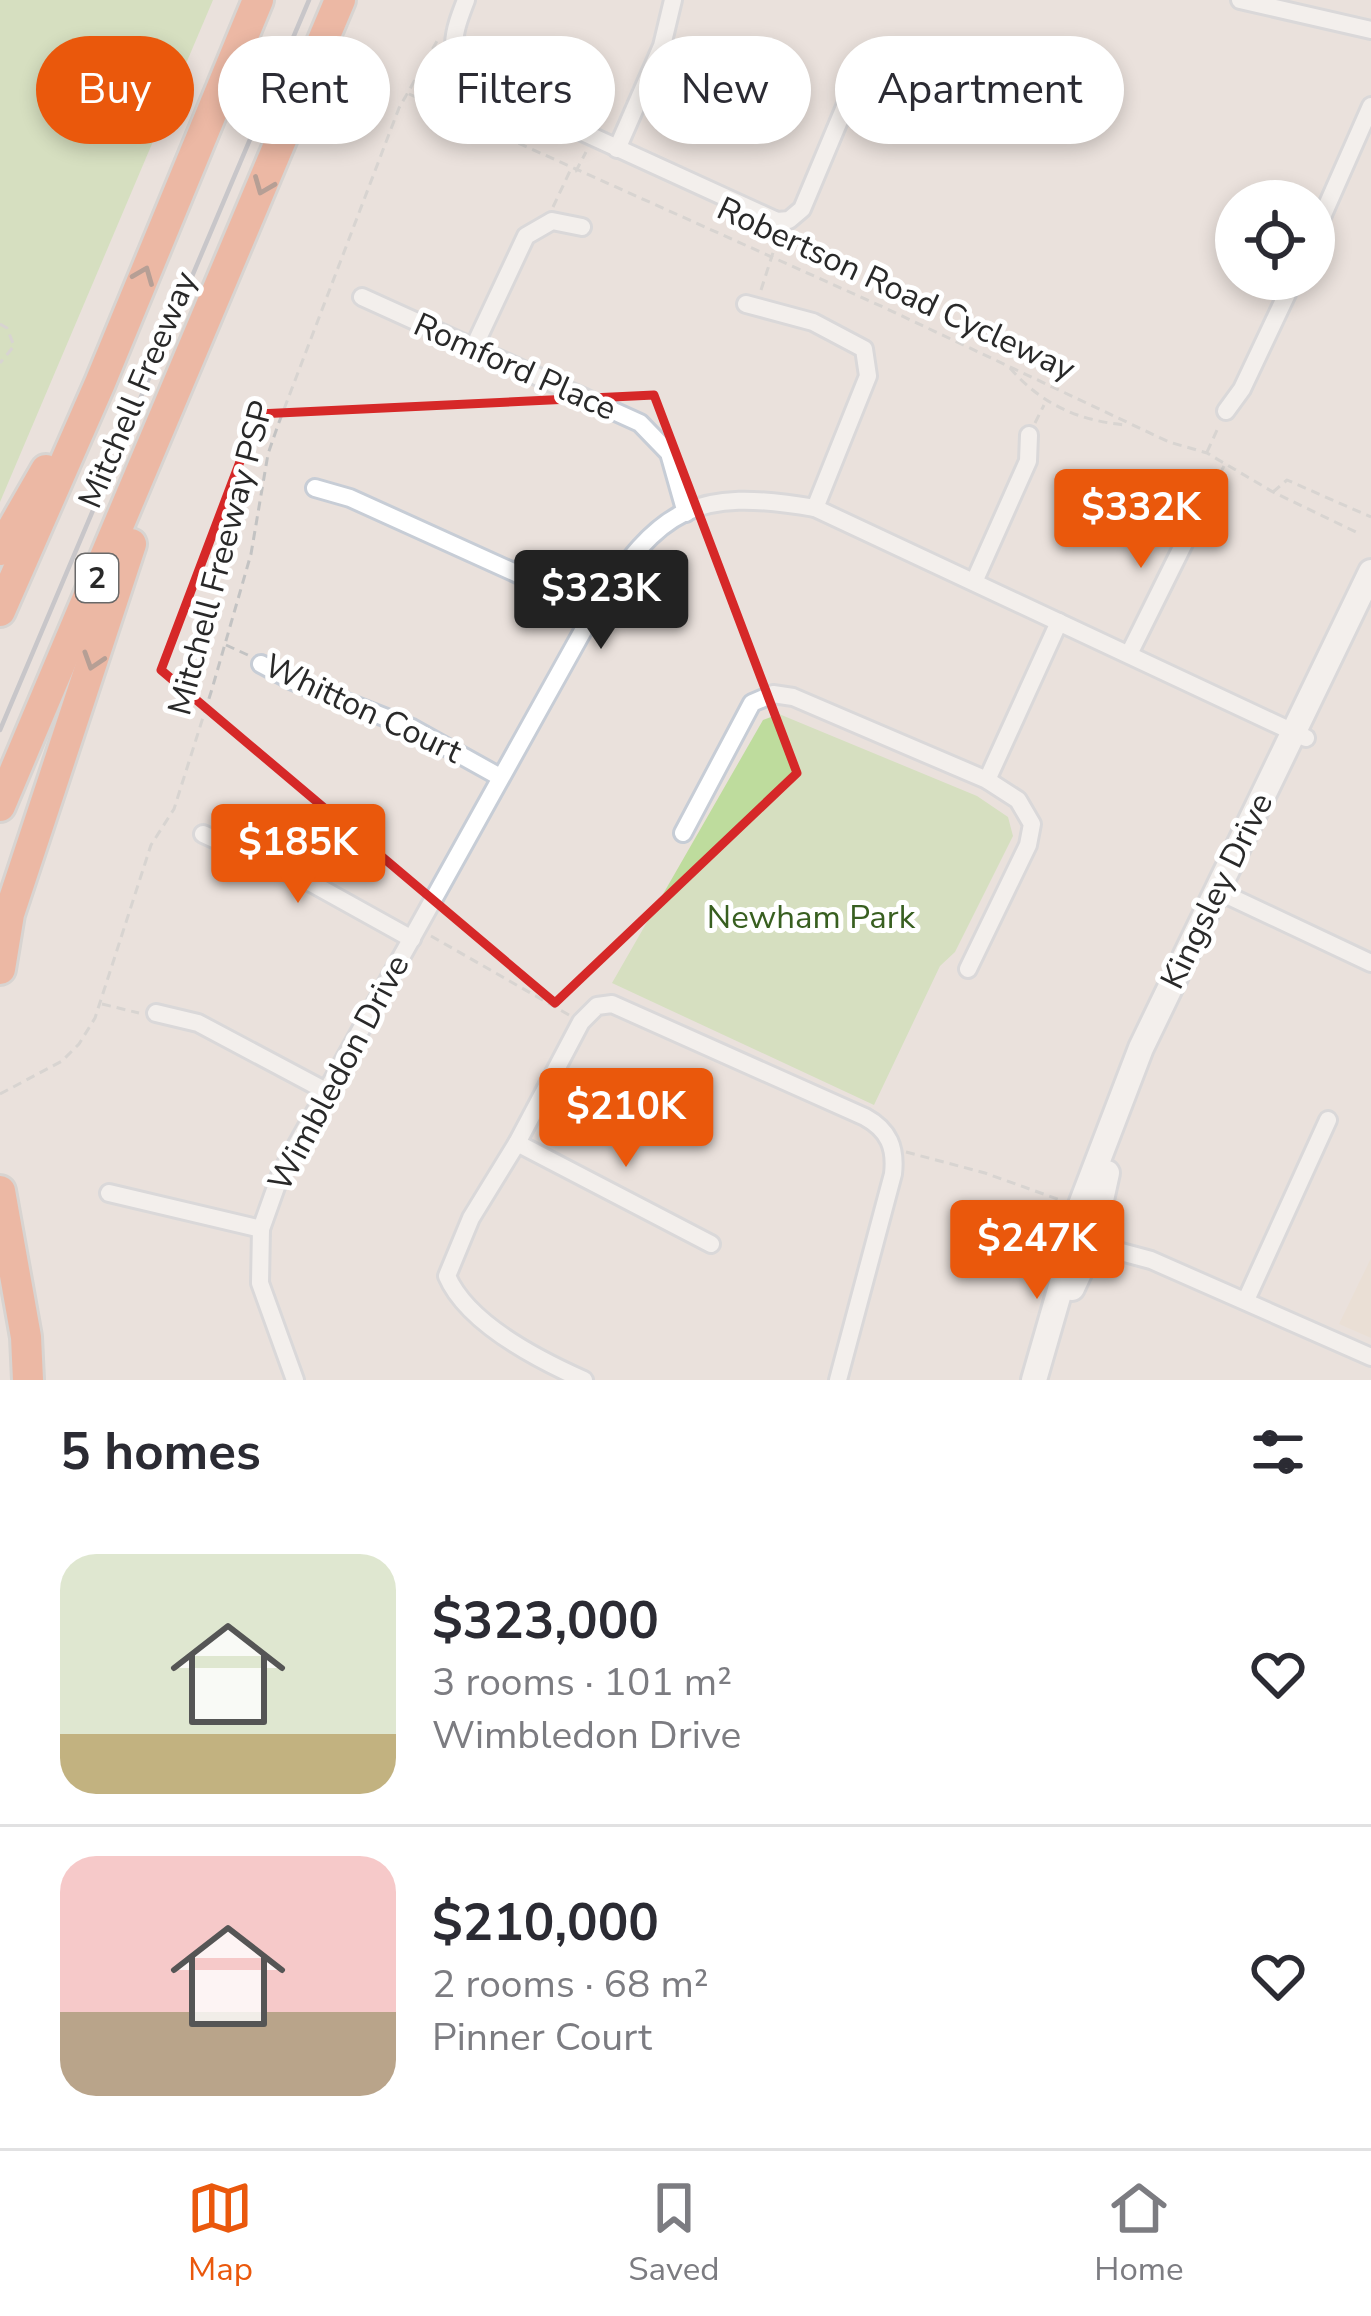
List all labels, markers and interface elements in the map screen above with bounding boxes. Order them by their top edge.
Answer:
chip: Buy [36,36,194,144]
chip: Rent [218,36,390,144]
chip: Filters [414,36,615,144]
chip: New [639,36,811,144]
chip: Apartment [835,36,1124,144]
one-way arrow [253,174,277,195]
map controls [1215,180,1335,300]
button: locate [1215,180,1335,300]
street label: Robertson Road Cycleway [710,186,1082,392]
street label: Mitchell Freeway [68,265,208,515]
one-way arrow [129,265,154,286]
street label: Romford Place [407,302,623,432]
street label: Mitchell Freeway PSP [157,396,285,720]
pin: $332K [1057,469,1225,571]
text: $332K [1081,481,1201,534]
pin: $323K [517,550,685,652]
road number: 2 [76,554,118,602]
text: $323K [541,562,661,615]
street label: Whitton Court [257,644,469,775]
one-way arrow [82,650,107,671]
street label: Kingsley Drive [1150,785,1284,997]
pin: $185K [214,804,382,906]
text: $185K [238,816,358,869]
park label: Newham Park [707,895,916,940]
street label: Wimbledon Drive [258,947,420,1199]
pin: $210K [542,1068,710,1170]
text: $210K [566,1080,686,1133]
pin: $247K [953,1200,1121,1302]
text: $247K [977,1212,1097,1265]
text: 5 homes [60,1417,261,1487]
icon: filters [1245,1419,1311,1485]
text: $323,000 [432,1586,659,1656]
icon: home [156,1602,300,1746]
icon: heart [1245,1641,1311,1707]
text: 3 rooms · 101 m² [432,1656,732,1709]
text: Wimbledon Drive [432,1709,741,1762]
text: $210,000 [432,1888,659,1958]
icon: home [156,1904,300,2048]
icon: heart [1245,1943,1311,2009]
text: 2 rooms · 68 m² [432,1958,709,2011]
text: Pinner Court [432,2011,652,2064]
tab: Map [187,2175,253,2292]
tab: Saved [628,2175,719,2292]
tab: Home [1094,2175,1184,2292]

